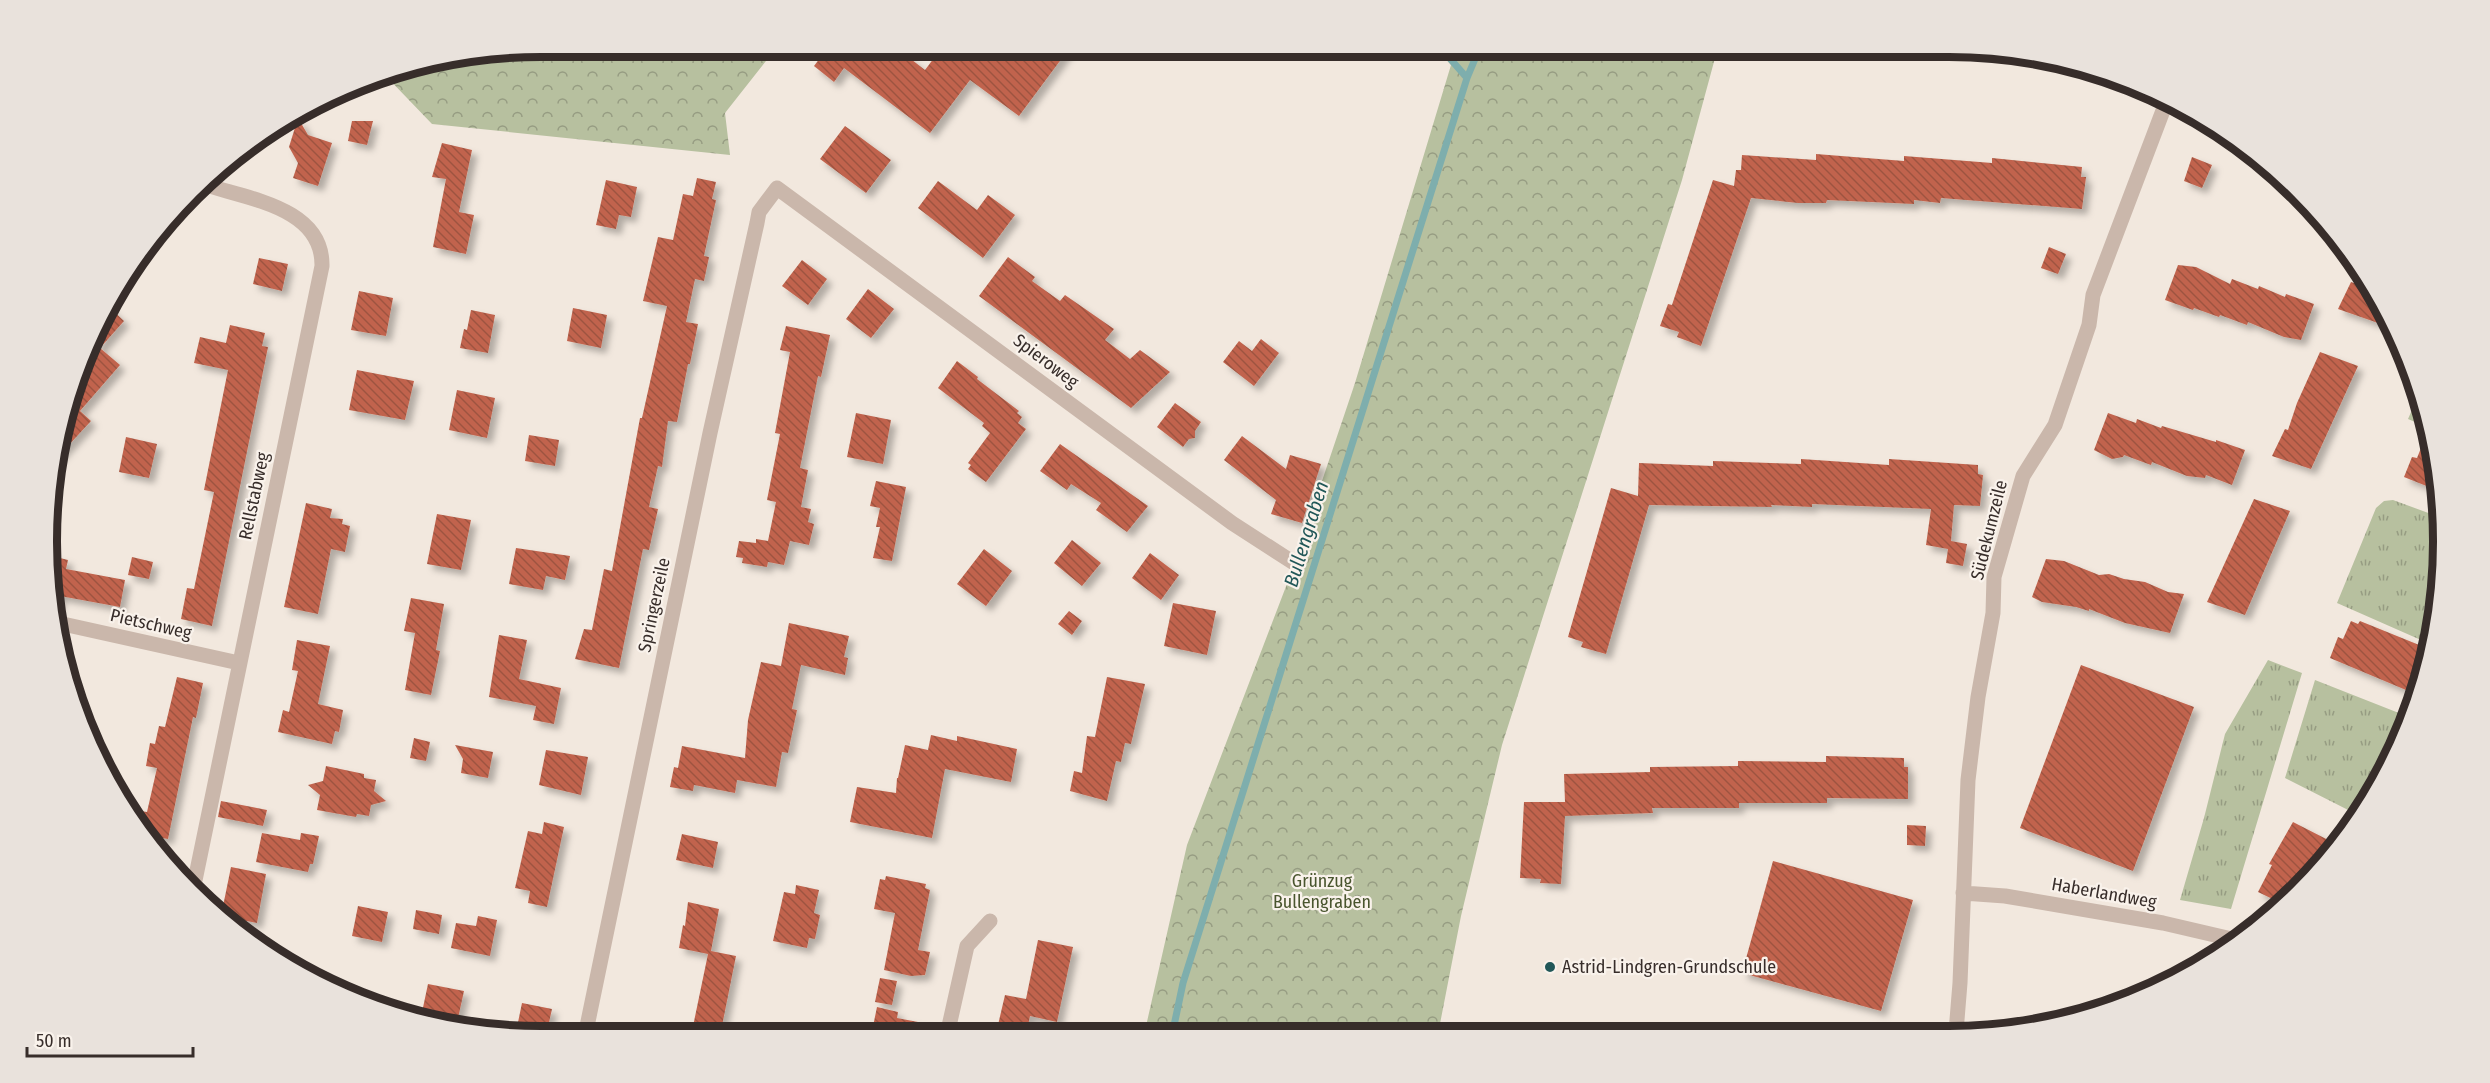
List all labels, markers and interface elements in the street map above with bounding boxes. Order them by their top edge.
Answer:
street label: Spieroweg [1009,329,1084,393]
street label: Rellstabweg [234,450,274,542]
water label: Bullengraben [1279,478,1333,590]
street label: Südekumzeile [1966,478,2012,582]
street label: Springerzeile [633,556,675,654]
street label: Pietschweg [108,604,194,644]
park label: Grünzug Bullengraben [1273,870,1371,913]
street label: Haberlandweg [2050,873,2159,913]
place label: Astrid-Lindgren-Grundschule [1562,956,1776,978]
marker: Astrid-Lindgren-Grundschule [1543,960,1557,974]
scale bar [27,1020,194,1058]
text: 50 m [36,1030,72,1052]

